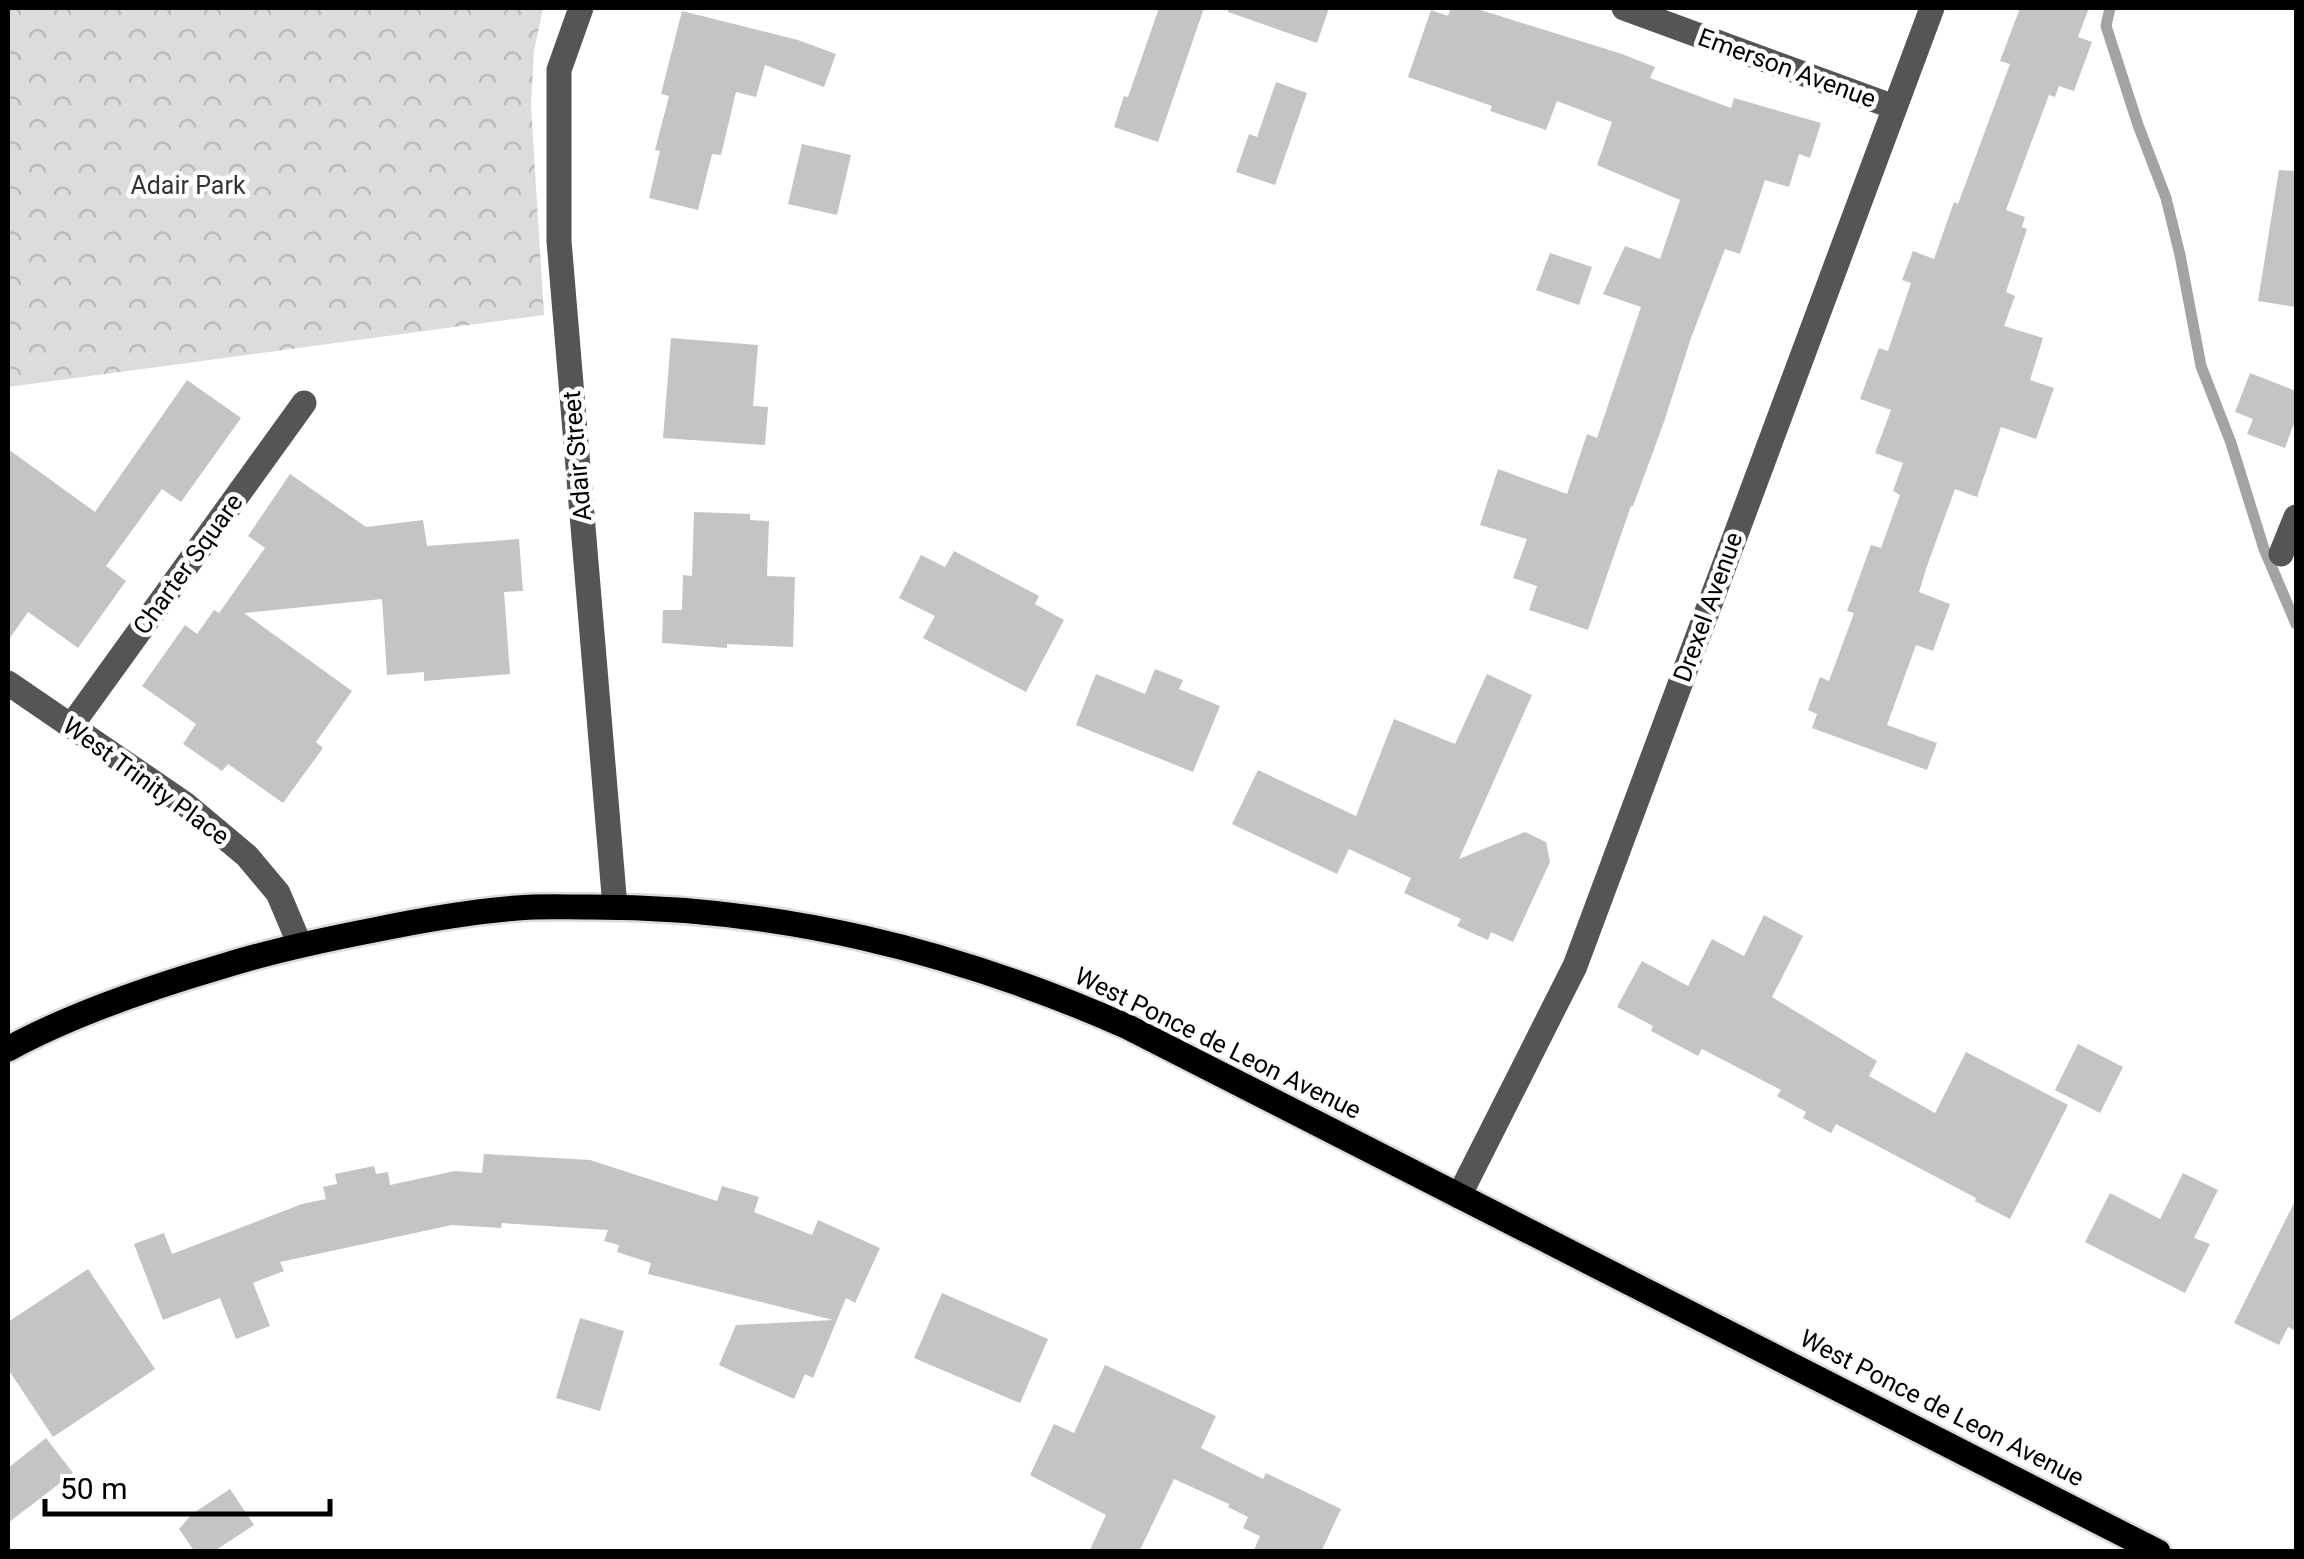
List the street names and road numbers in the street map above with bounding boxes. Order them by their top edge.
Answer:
street label: Emerson Avenue [1694,22,1880,114]
street label: Adair Street [557,390,597,522]
street label: Charter Square [127,488,249,640]
street label: Drexel Avenue [1667,528,1749,686]
street label: West Trinity Place [57,711,235,851]
street label: West Ponce de Leon Avenue [1070,961,1366,1125]
street label: West Ponce de Leon Avenue [1795,1324,2089,1492]

